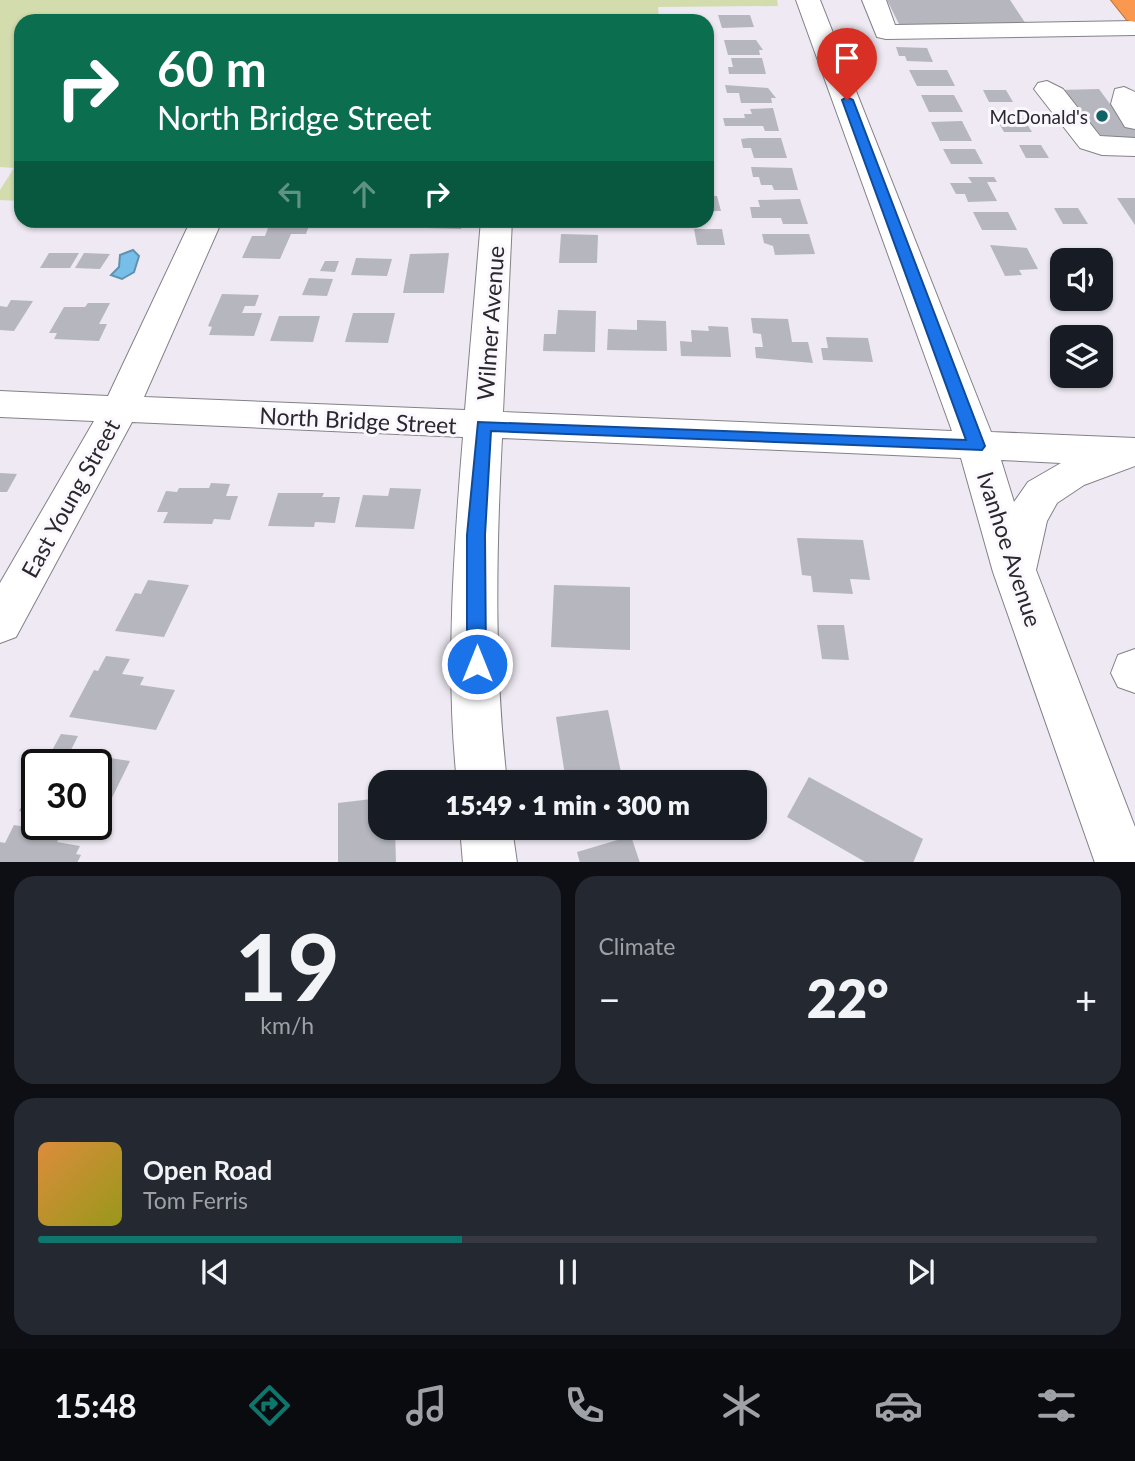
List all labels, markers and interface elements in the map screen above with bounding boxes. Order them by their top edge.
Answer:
pin [817,28,877,100]
text: 60 m [157,39,267,97]
icon: arrive [828,39,866,77]
icon: right [42,42,133,133]
text: North Bridge Street [157,98,432,137]
place label: McDonald's [989,105,1088,128]
marker: McDonald's [1094,108,1110,124]
icon: left [272,175,310,213]
icon: ahead [345,175,383,213]
icon: right [418,175,456,213]
street label: Wilmer Avenue [471,245,509,401]
map controls [1050,248,1113,388]
button: sound [1050,248,1113,311]
button: layers [1050,325,1113,388]
street label: North Bridge Street [259,401,458,439]
street label: East Young Street [15,413,125,582]
street label: Ivanhoe Avenue [972,468,1048,630]
position arrow [440,627,514,701]
speed limit sign: 30 [21,749,112,840]
text: 15:49 · 1 min · 300 m [445,789,690,821]
text: 19 [234,911,340,1020]
text: Climate [599,932,675,960]
text: 22° [807,967,889,1029]
text: − [599,976,621,1022]
text: + [1075,976,1097,1022]
text: km/h [260,1011,314,1039]
text: Open Road [143,1154,272,1186]
text: Tom Ferris [143,1186,248,1214]
icon: previous [196,1253,234,1291]
icon: pause [549,1253,587,1291]
icon: next [902,1253,940,1291]
icon: directions [245,1381,294,1430]
icon: music [402,1381,451,1430]
icon: phone [560,1381,609,1430]
icon: climate [717,1381,766,1430]
icon: car [874,1381,923,1430]
icon: filters [1032,1381,1081,1430]
text: 15:48 [54,1386,137,1425]

